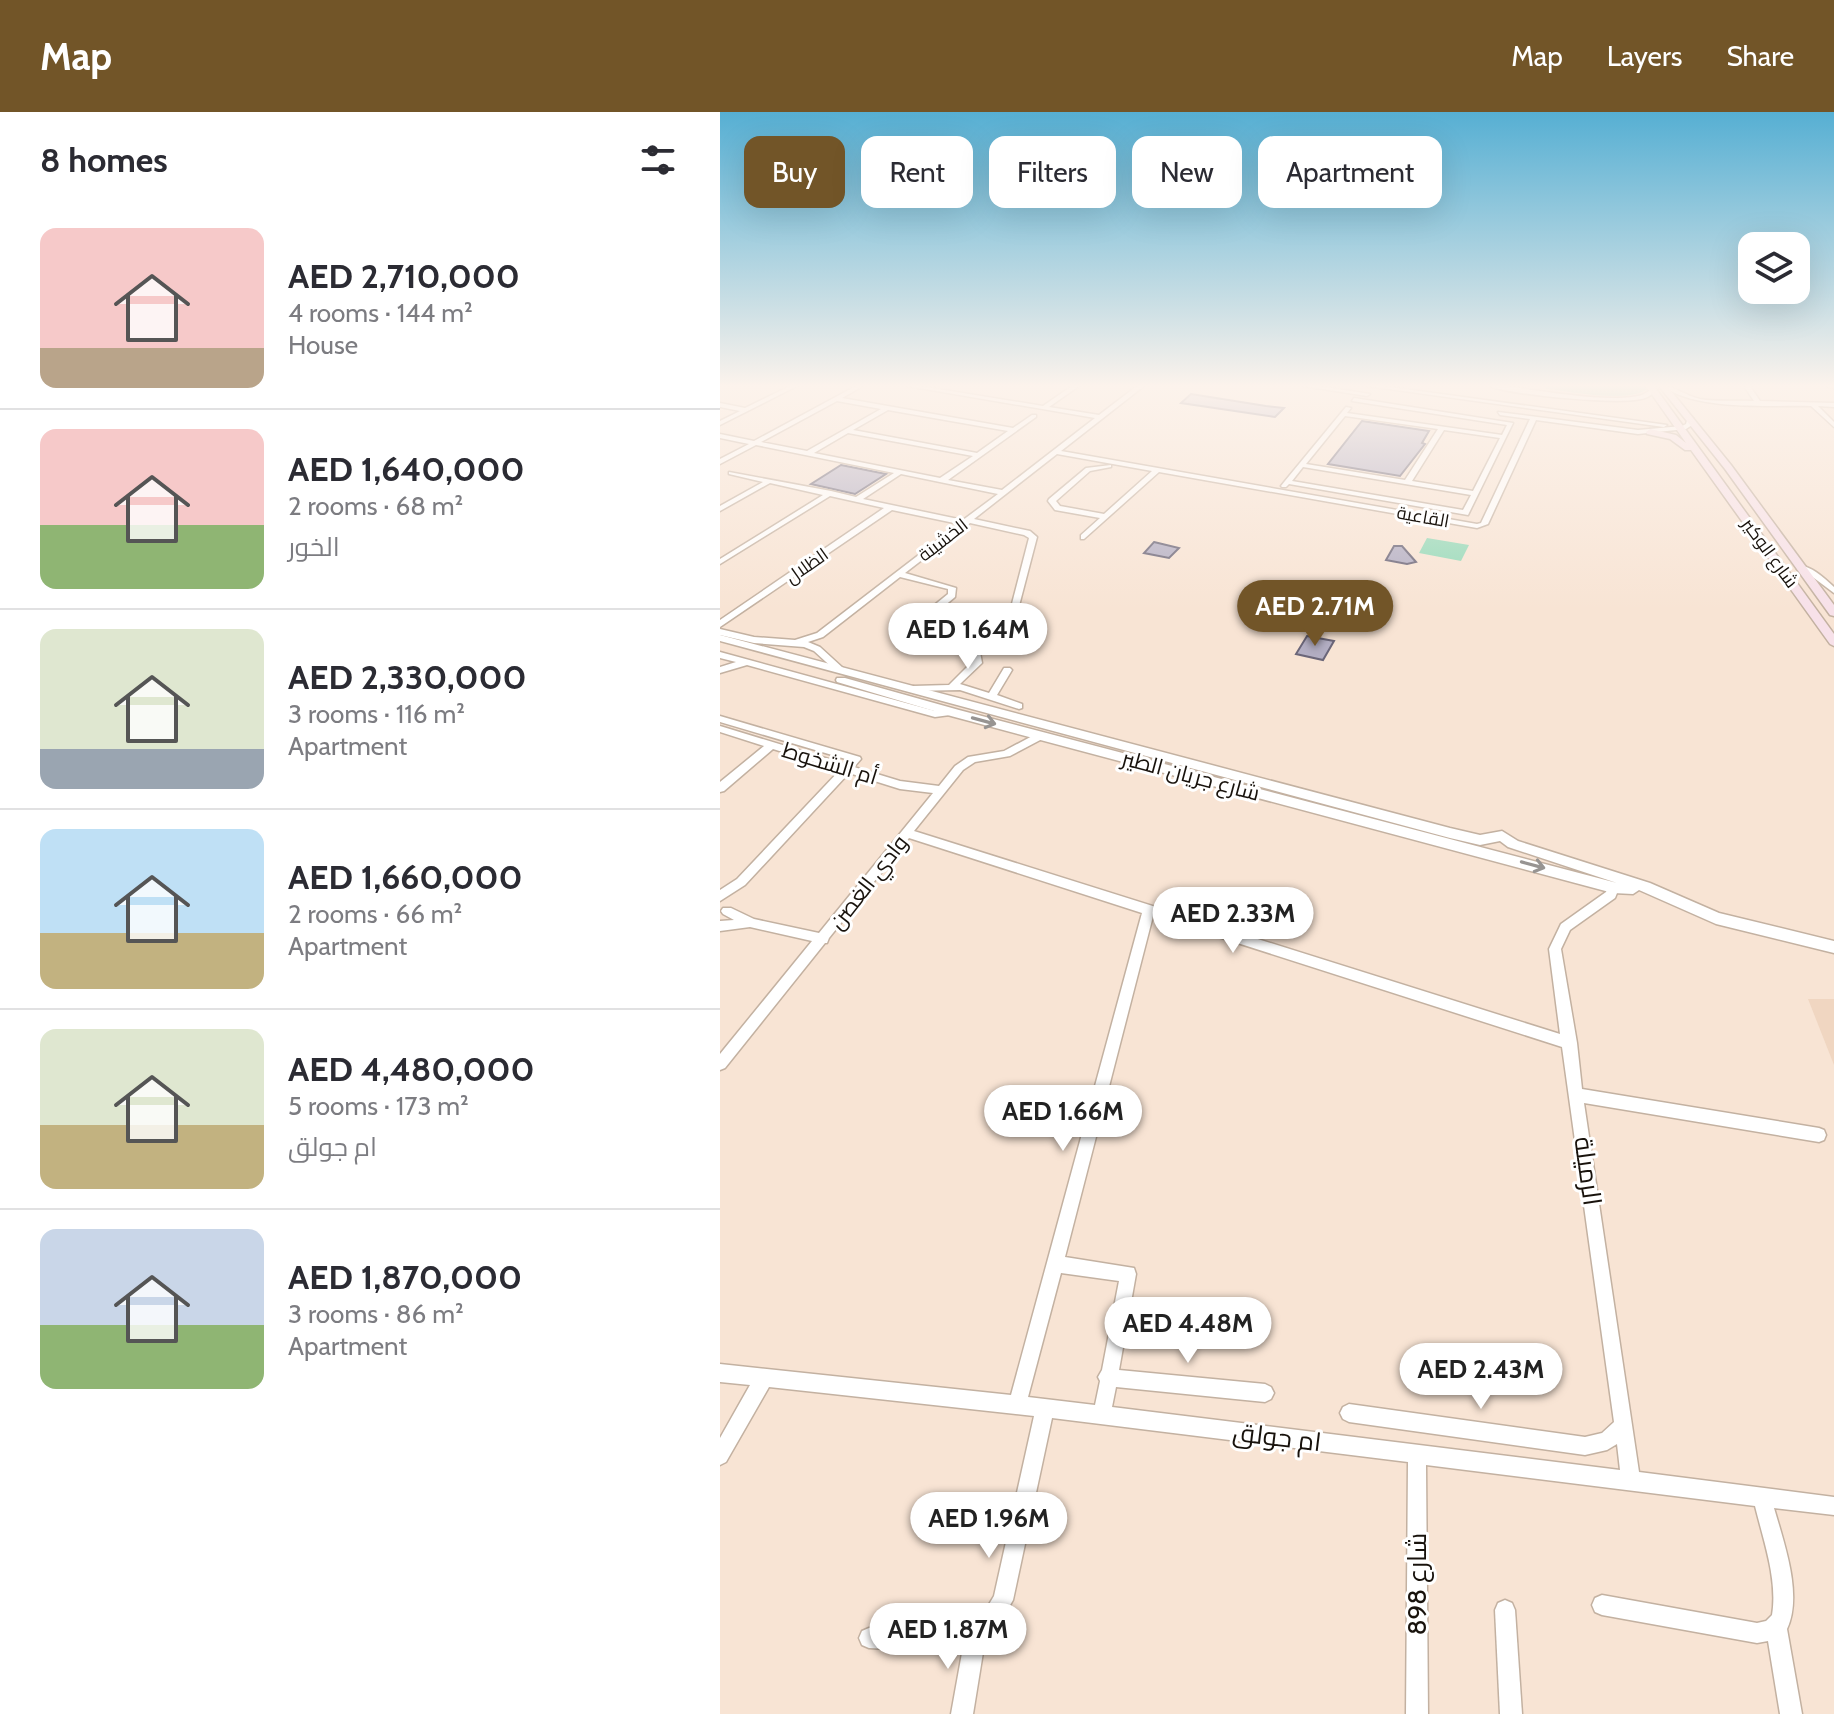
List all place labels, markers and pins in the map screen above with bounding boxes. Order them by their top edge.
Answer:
pin: AED 2.71M [1223,580,1407,648]
pin: AED 1.64M [876,603,1060,671]
pin: AED 2.33M [1141,887,1325,955]
pin: AED 1.66M [971,1085,1155,1153]
pin: AED 4.48M [1096,1297,1280,1365]
pin: AED 2.43M [1389,1343,1573,1411]
pin: AED 1.96M [897,1492,1081,1560]
pin: AED 1.87M [856,1603,1040,1671]

